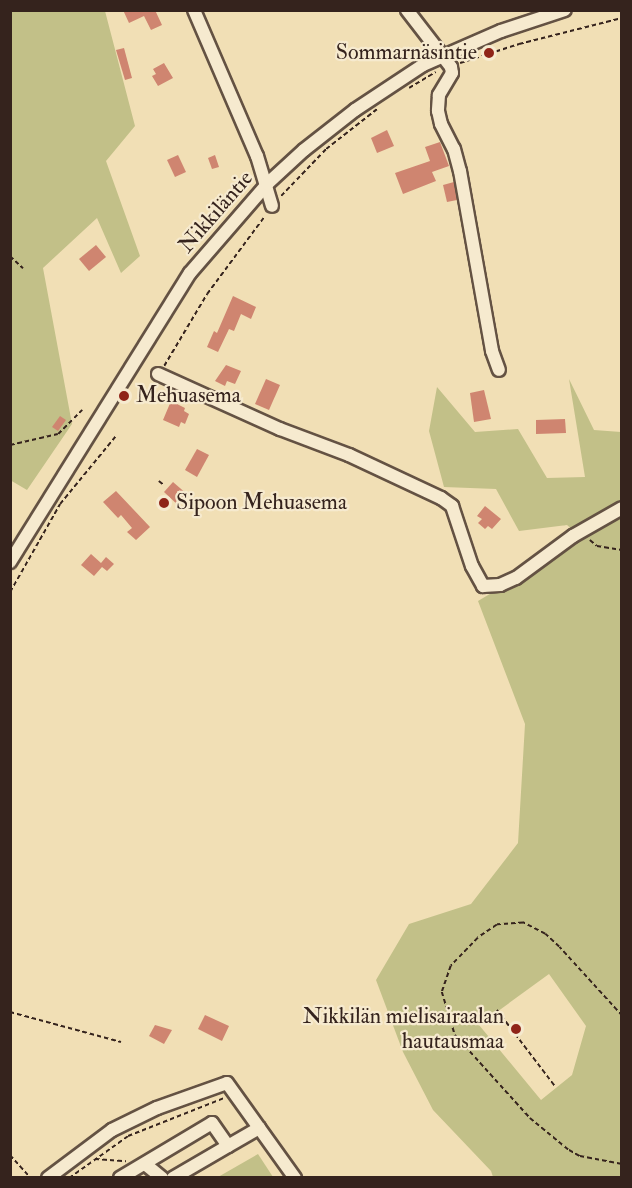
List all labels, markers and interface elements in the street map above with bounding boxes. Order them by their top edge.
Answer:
place label: Sommarnäsintie [336,40,477,66]
marker: Sommarnäsintie [482,46,496,60]
street label: Nikkiläntie [173,166,259,258]
place label: Mehuasema [136,383,241,409]
marker: Mehuasema [117,389,131,403]
place label: Sipoon Mehuasema [176,490,347,516]
marker: Sipoon Mehuasema [157,496,171,510]
place label: Nikkilän mielisairaalan hautausmaa [303,1003,504,1054]
marker: Nikkilän mielisairaalan hautausmaa [509,1022,523,1036]

